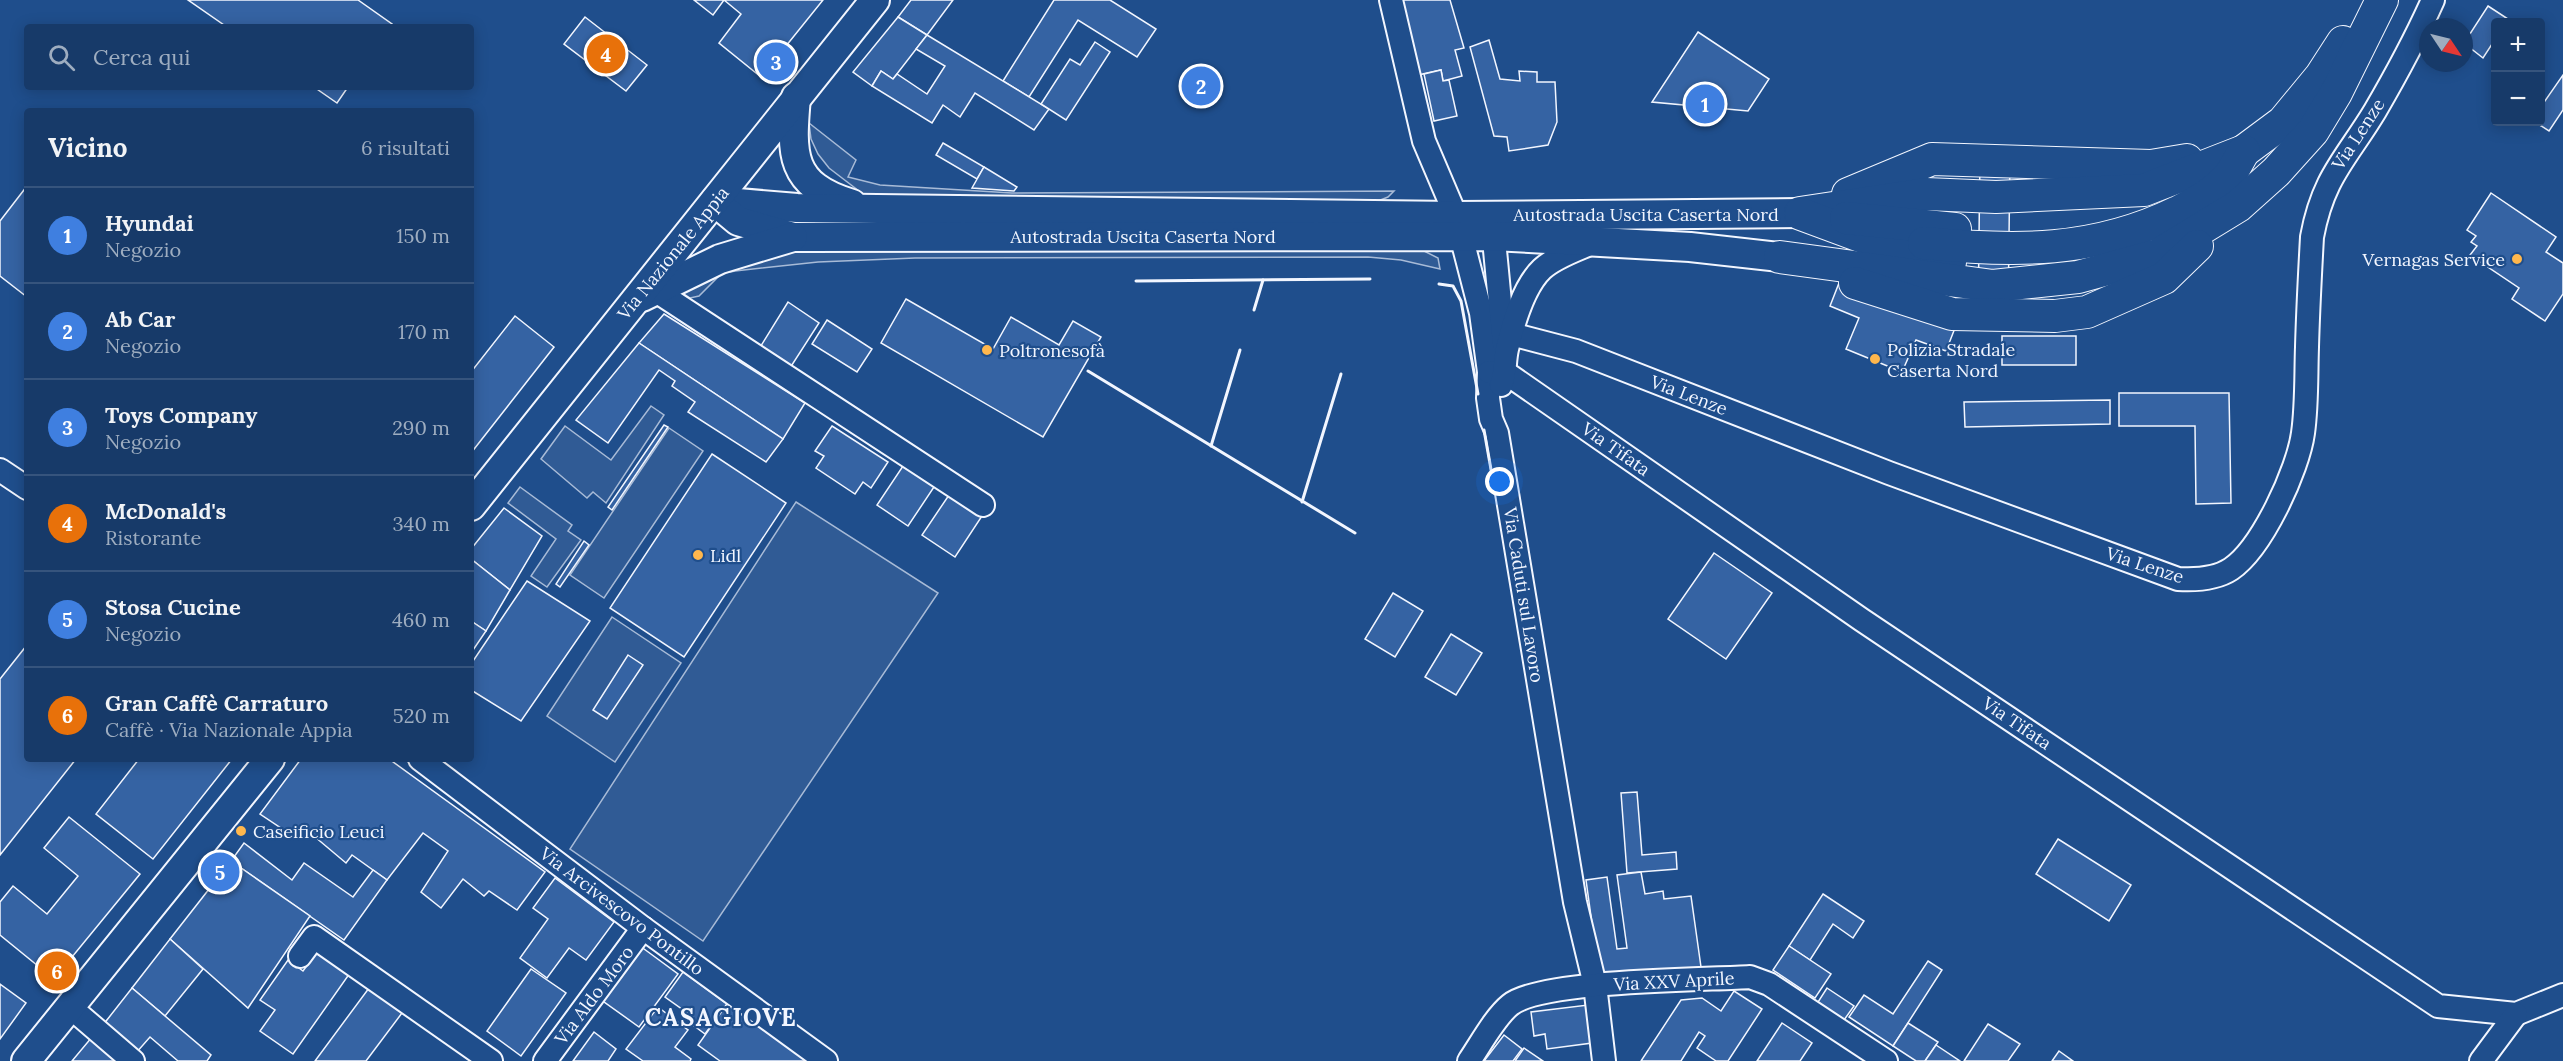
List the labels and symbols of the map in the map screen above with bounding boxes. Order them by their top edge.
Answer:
north arrow [2419,18,2473,72]
pin: 4 [586,32,626,76]
pin: 3 [756,40,796,84]
pin: 2 [1182,64,1220,109]
pin: 1 [1686,82,1724,126]
street label: Via Lenze [2326,94,2390,175]
street label: Via Nazionale Appia [612,182,734,325]
street label: Autostrada Uscita Caserta Nord [1512,203,1779,226]
street label: Autostrada Uscita Caserta Nord [1009,225,1276,248]
place label: Vernagas Service [2362,248,2505,271]
marker: Vernagas Service [2510,252,2524,266]
place label: Polizia Stradale Caserta Nord [1887,338,2015,382]
place label: Poltronesofà [999,339,1105,362]
marker: Poltronesofà [980,343,994,357]
marker: Polizia Stradale Caserta Nord [1868,352,1882,366]
street label: Via Lenze [1646,369,1731,420]
street label: Via Tifata [1576,416,1655,481]
your location [1485,467,1514,496]
street label: Via Caduti sul Lavoro [1499,505,1549,684]
street label: Via Lenze [2102,541,2187,588]
place label: Lidl [710,544,741,567]
marker: Lidl [691,548,705,562]
street label: Via Tifata [1977,691,2056,755]
place label: Caseificio Leuci [253,820,385,843]
marker: Caseificio Leuci [234,824,248,838]
street label: Via Arcivescovo Pontillo [535,841,709,980]
pin: 5 [200,850,240,894]
street label: Via Aldo Moro [549,941,639,1050]
pin: 6 [38,948,76,994]
street label: Via XXV Aprile [1612,966,1735,996]
district label: CASAGIOVE [645,1002,797,1033]

